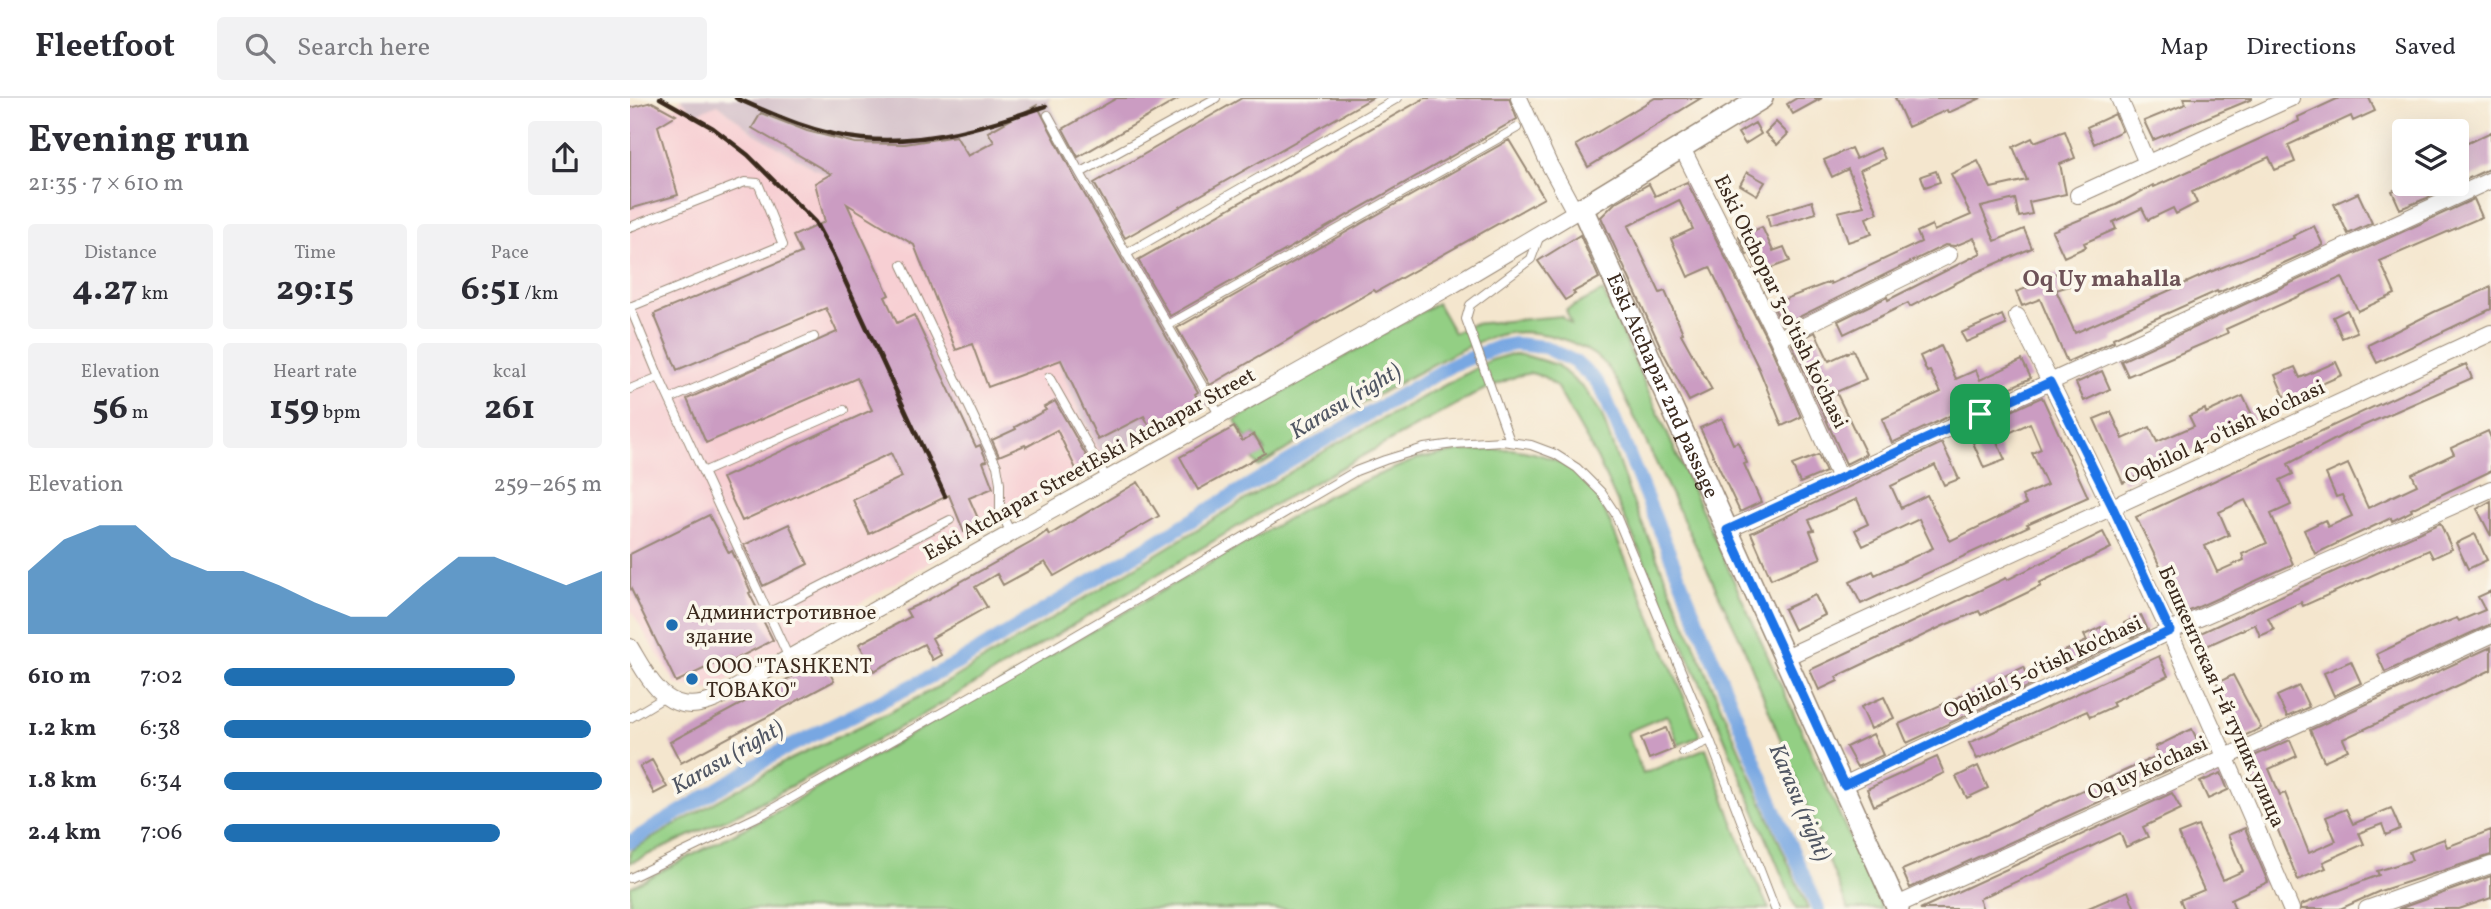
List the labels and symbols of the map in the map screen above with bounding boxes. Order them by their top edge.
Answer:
street label: Eski Otchopar 3-o'tish ko'chasi [1706,170,1854,434]
district label: Oq Uy mahalla [2022,264,2182,296]
street label: Eski Atchapar 2nd passage [1599,269,1726,503]
water label: Karasu (right) [1284,356,1408,448]
street label: Eski Atchapar StreetEski Atchapar Street [919,361,1261,569]
street label: Oqbilol 4-o'tish ko'chasi [2120,374,2330,492]
pin [1950,384,2010,444]
street label: Бешкентская 1-й тупик улица [2150,562,2292,832]
place label: Администротивное здание [686,599,876,652]
street label: Oqbilol 5-o'tish ko'chasi [1939,609,2147,727]
marker: Администротивное здание [664,617,680,633]
place label: OOO "TASHKENT TOBAKO" [706,653,872,706]
marker: OOO "TASHKENT TOBAKO" [684,671,700,687]
water label: Karasu (right) [666,713,790,803]
street label: Oq uy ko'chasi [2083,730,2213,808]
water label: Karasu (right) [1760,739,1838,867]

